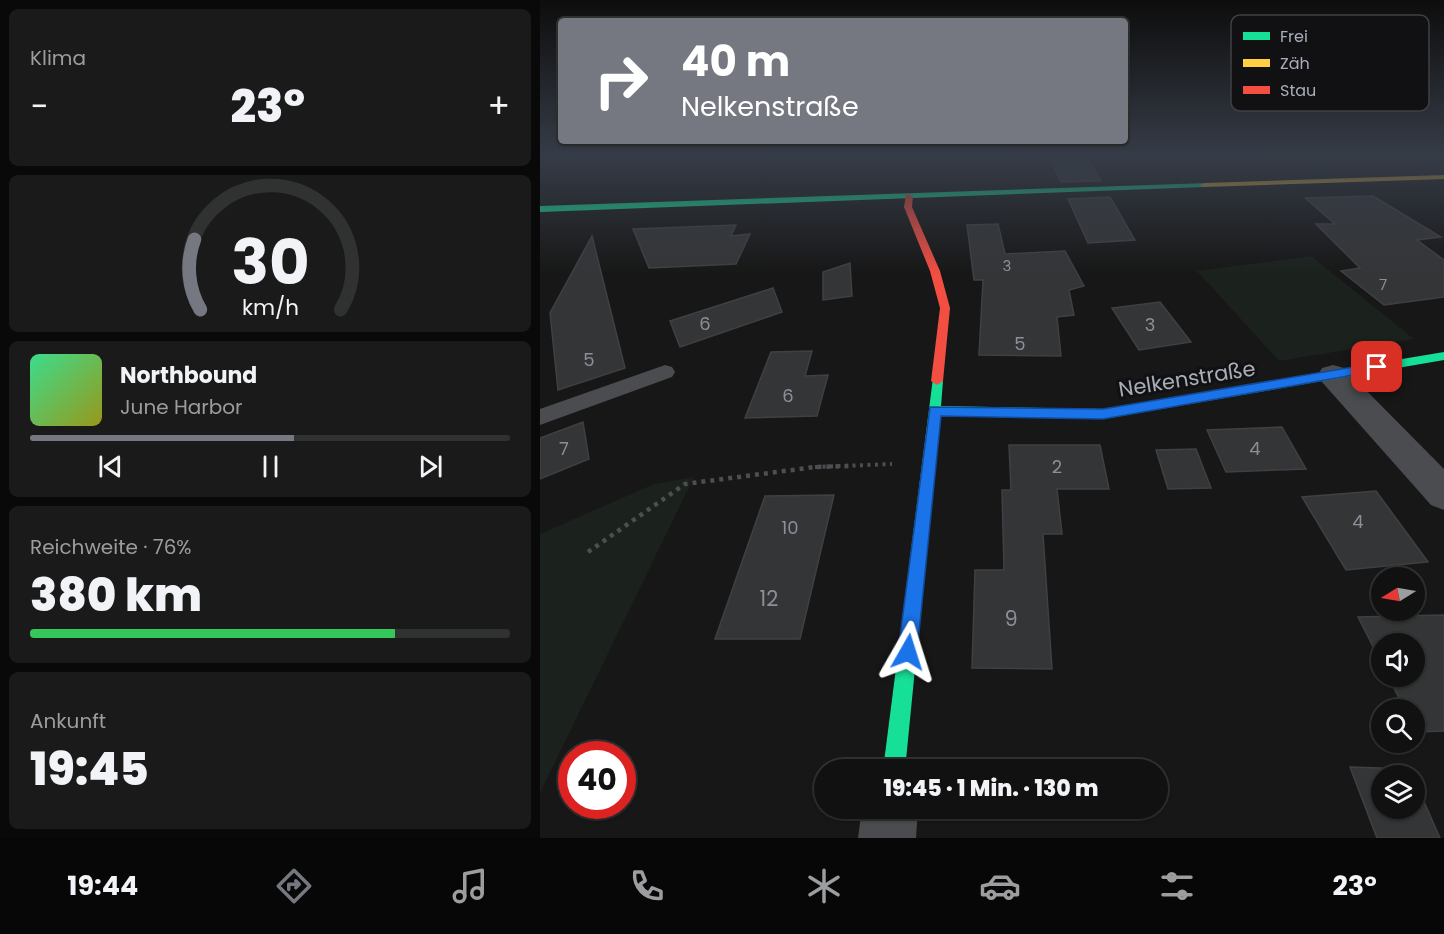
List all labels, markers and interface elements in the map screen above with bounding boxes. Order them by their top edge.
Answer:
legend [1231,15,1429,111]
text: Frei [1280,25,1308,48]
text: 40 m [681,32,790,91]
icon: right [582,42,660,120]
text: Klima [30,44,86,72]
text: Zäh [1280,52,1310,75]
text: 23° [230,75,305,138]
text: Stau [1280,79,1316,102]
text: − [30,83,48,130]
text: + [487,83,510,130]
text: Nelkenstraße [681,88,859,125]
text: 30 [231,218,309,306]
house number: 3 [1003,255,1011,276]
house number: 7 [1379,274,1387,295]
text: km/h [241,293,299,324]
house number: 6 [699,311,711,336]
house number: 3 [1145,312,1155,337]
house number: 5 [1014,331,1026,356]
pin [1351,341,1402,392]
house number: 5 [583,347,595,372]
icon: arrive [1360,350,1393,383]
street label: Nelkenstraße [1116,353,1257,404]
text: Northbound [120,360,257,391]
house number: 6 [782,383,794,408]
text: June Harbor [120,393,243,421]
house number: 7 [559,436,569,461]
house number: 4 [1249,436,1261,461]
icon: previous [94,450,127,483]
icon: pause [254,450,287,483]
icon: next [414,450,447,483]
house number: 2 [1052,454,1062,479]
house number: 4 [1352,509,1364,534]
house number: 10 [781,515,799,540]
text: Reichweite · 76% [30,533,192,561]
text: 380 km [30,564,202,627]
north arrow [1371,567,1425,621]
map controls [1371,567,1425,819]
house number: 12 [760,584,778,613]
house number: 9 [1004,604,1018,633]
position arrow [876,620,940,684]
button: sound [1371,633,1425,687]
button: search [1371,699,1425,753]
text: Ankunft [30,707,106,735]
text: 19:45 [30,738,149,801]
speed limit sign: 40 [558,741,636,819]
button: layers [1371,765,1425,819]
text: 19:45 · 1 Min. · 130 m [883,773,1099,804]
icon: directions [273,865,315,907]
icon: music [449,865,491,907]
icon: phone [626,865,668,907]
icon: climate [803,865,845,907]
icon: car [979,865,1021,907]
icon: filters [1156,865,1198,907]
text: 19:44 [67,867,138,904]
text: 23° [1332,867,1377,904]

